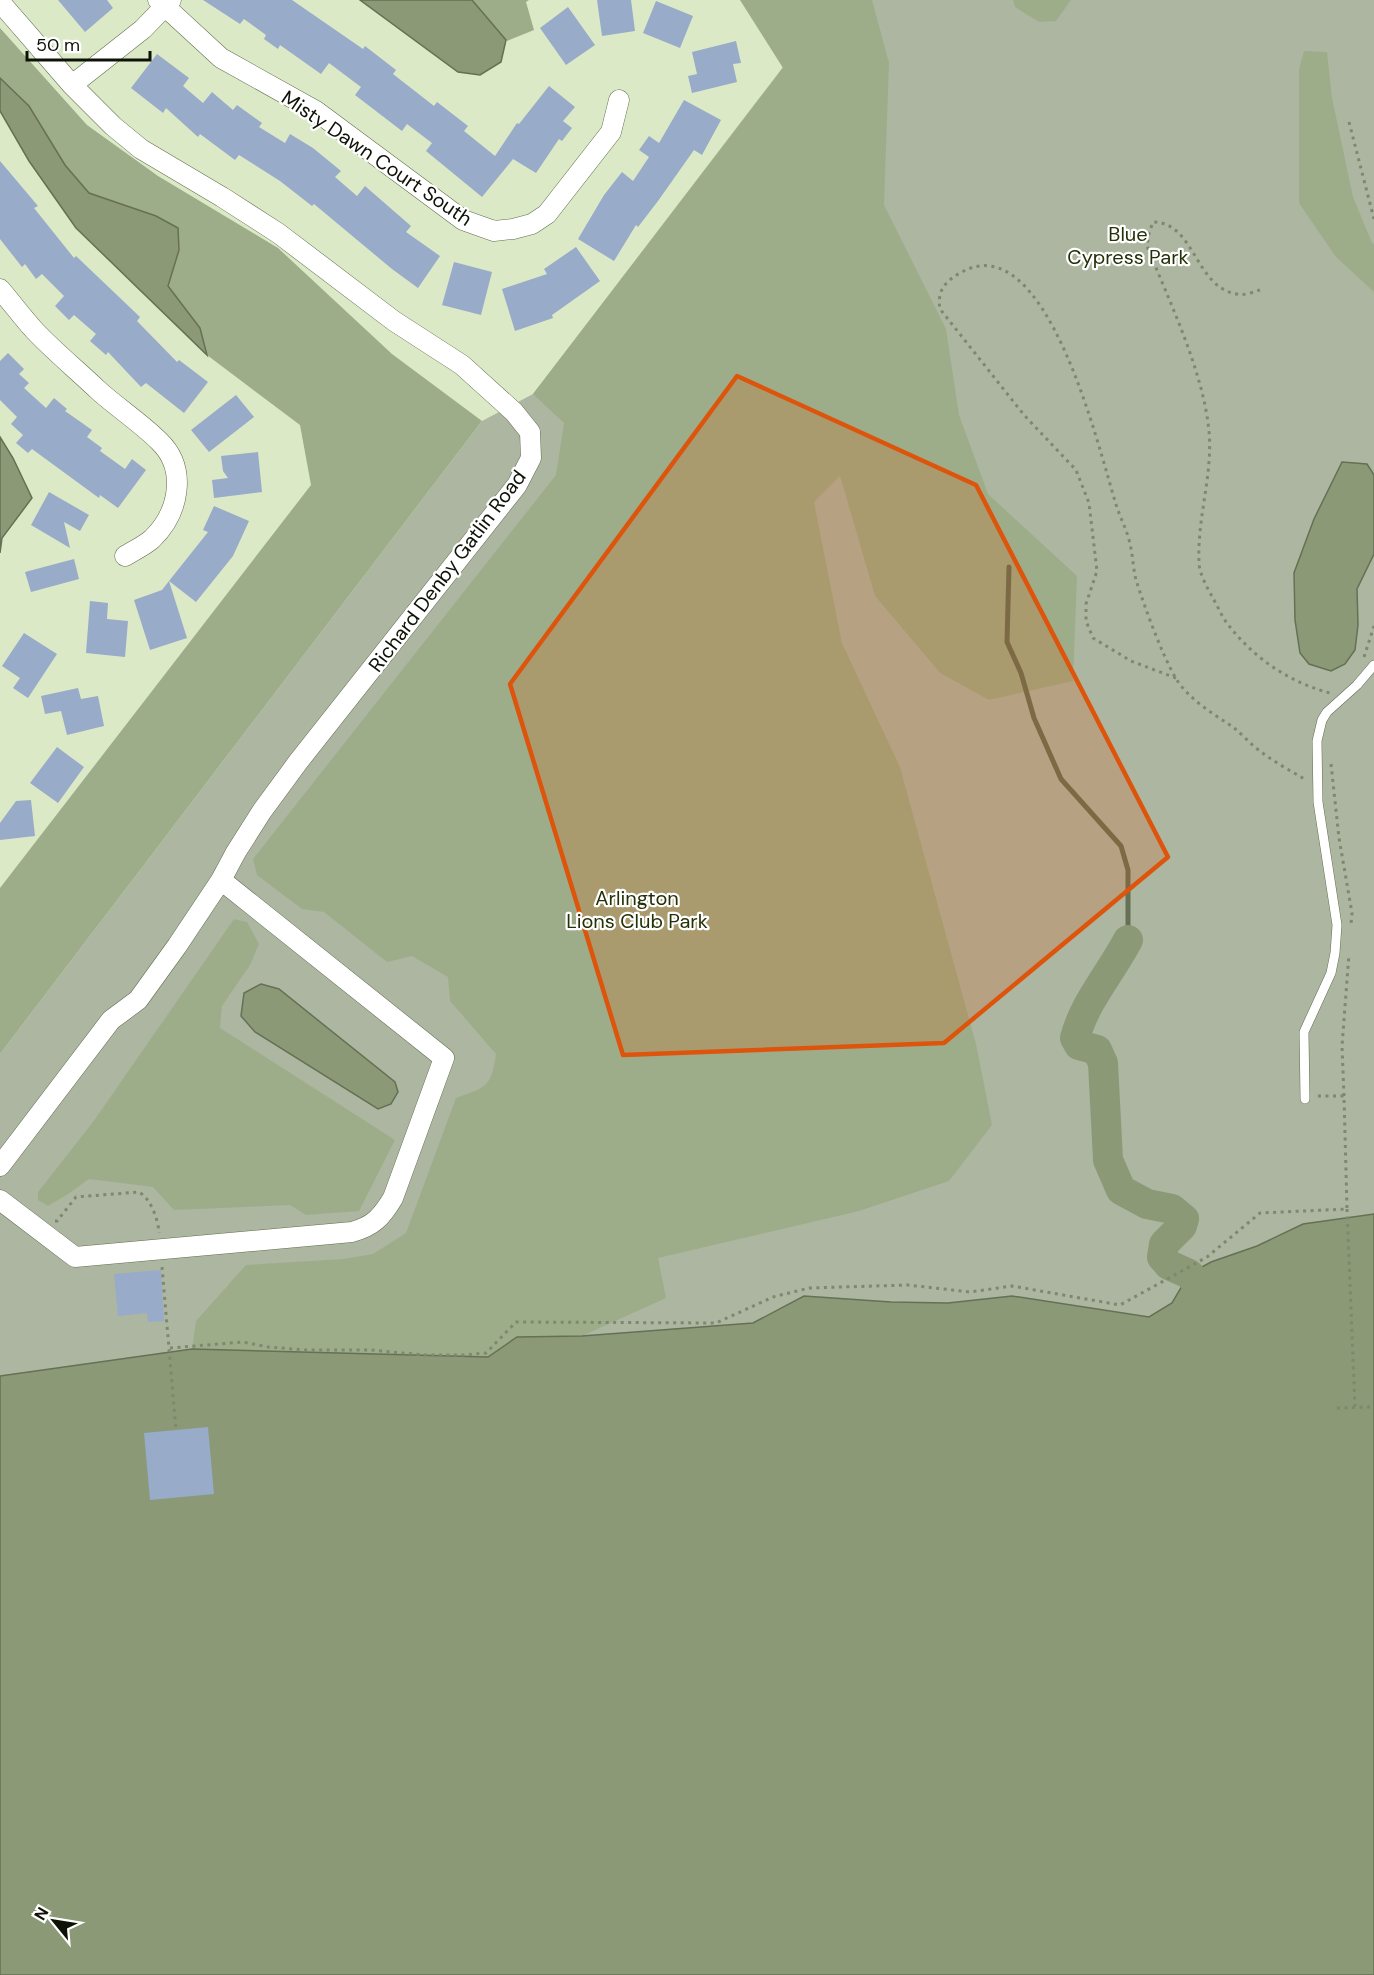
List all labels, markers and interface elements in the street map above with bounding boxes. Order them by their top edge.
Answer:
scale bar [27,24,150,62]
text: 50 m [36,33,80,57]
street label: Misty Dawn Court South [277,84,477,232]
park label: Blue Cypress Park [1067,221,1189,270]
street label: Richard Denby Gatlin Road [362,465,532,677]
park label: Arlington Lions Club Park [566,885,708,934]
north arrow [24,1891,84,1951]
text: N [29,1903,53,1924]

